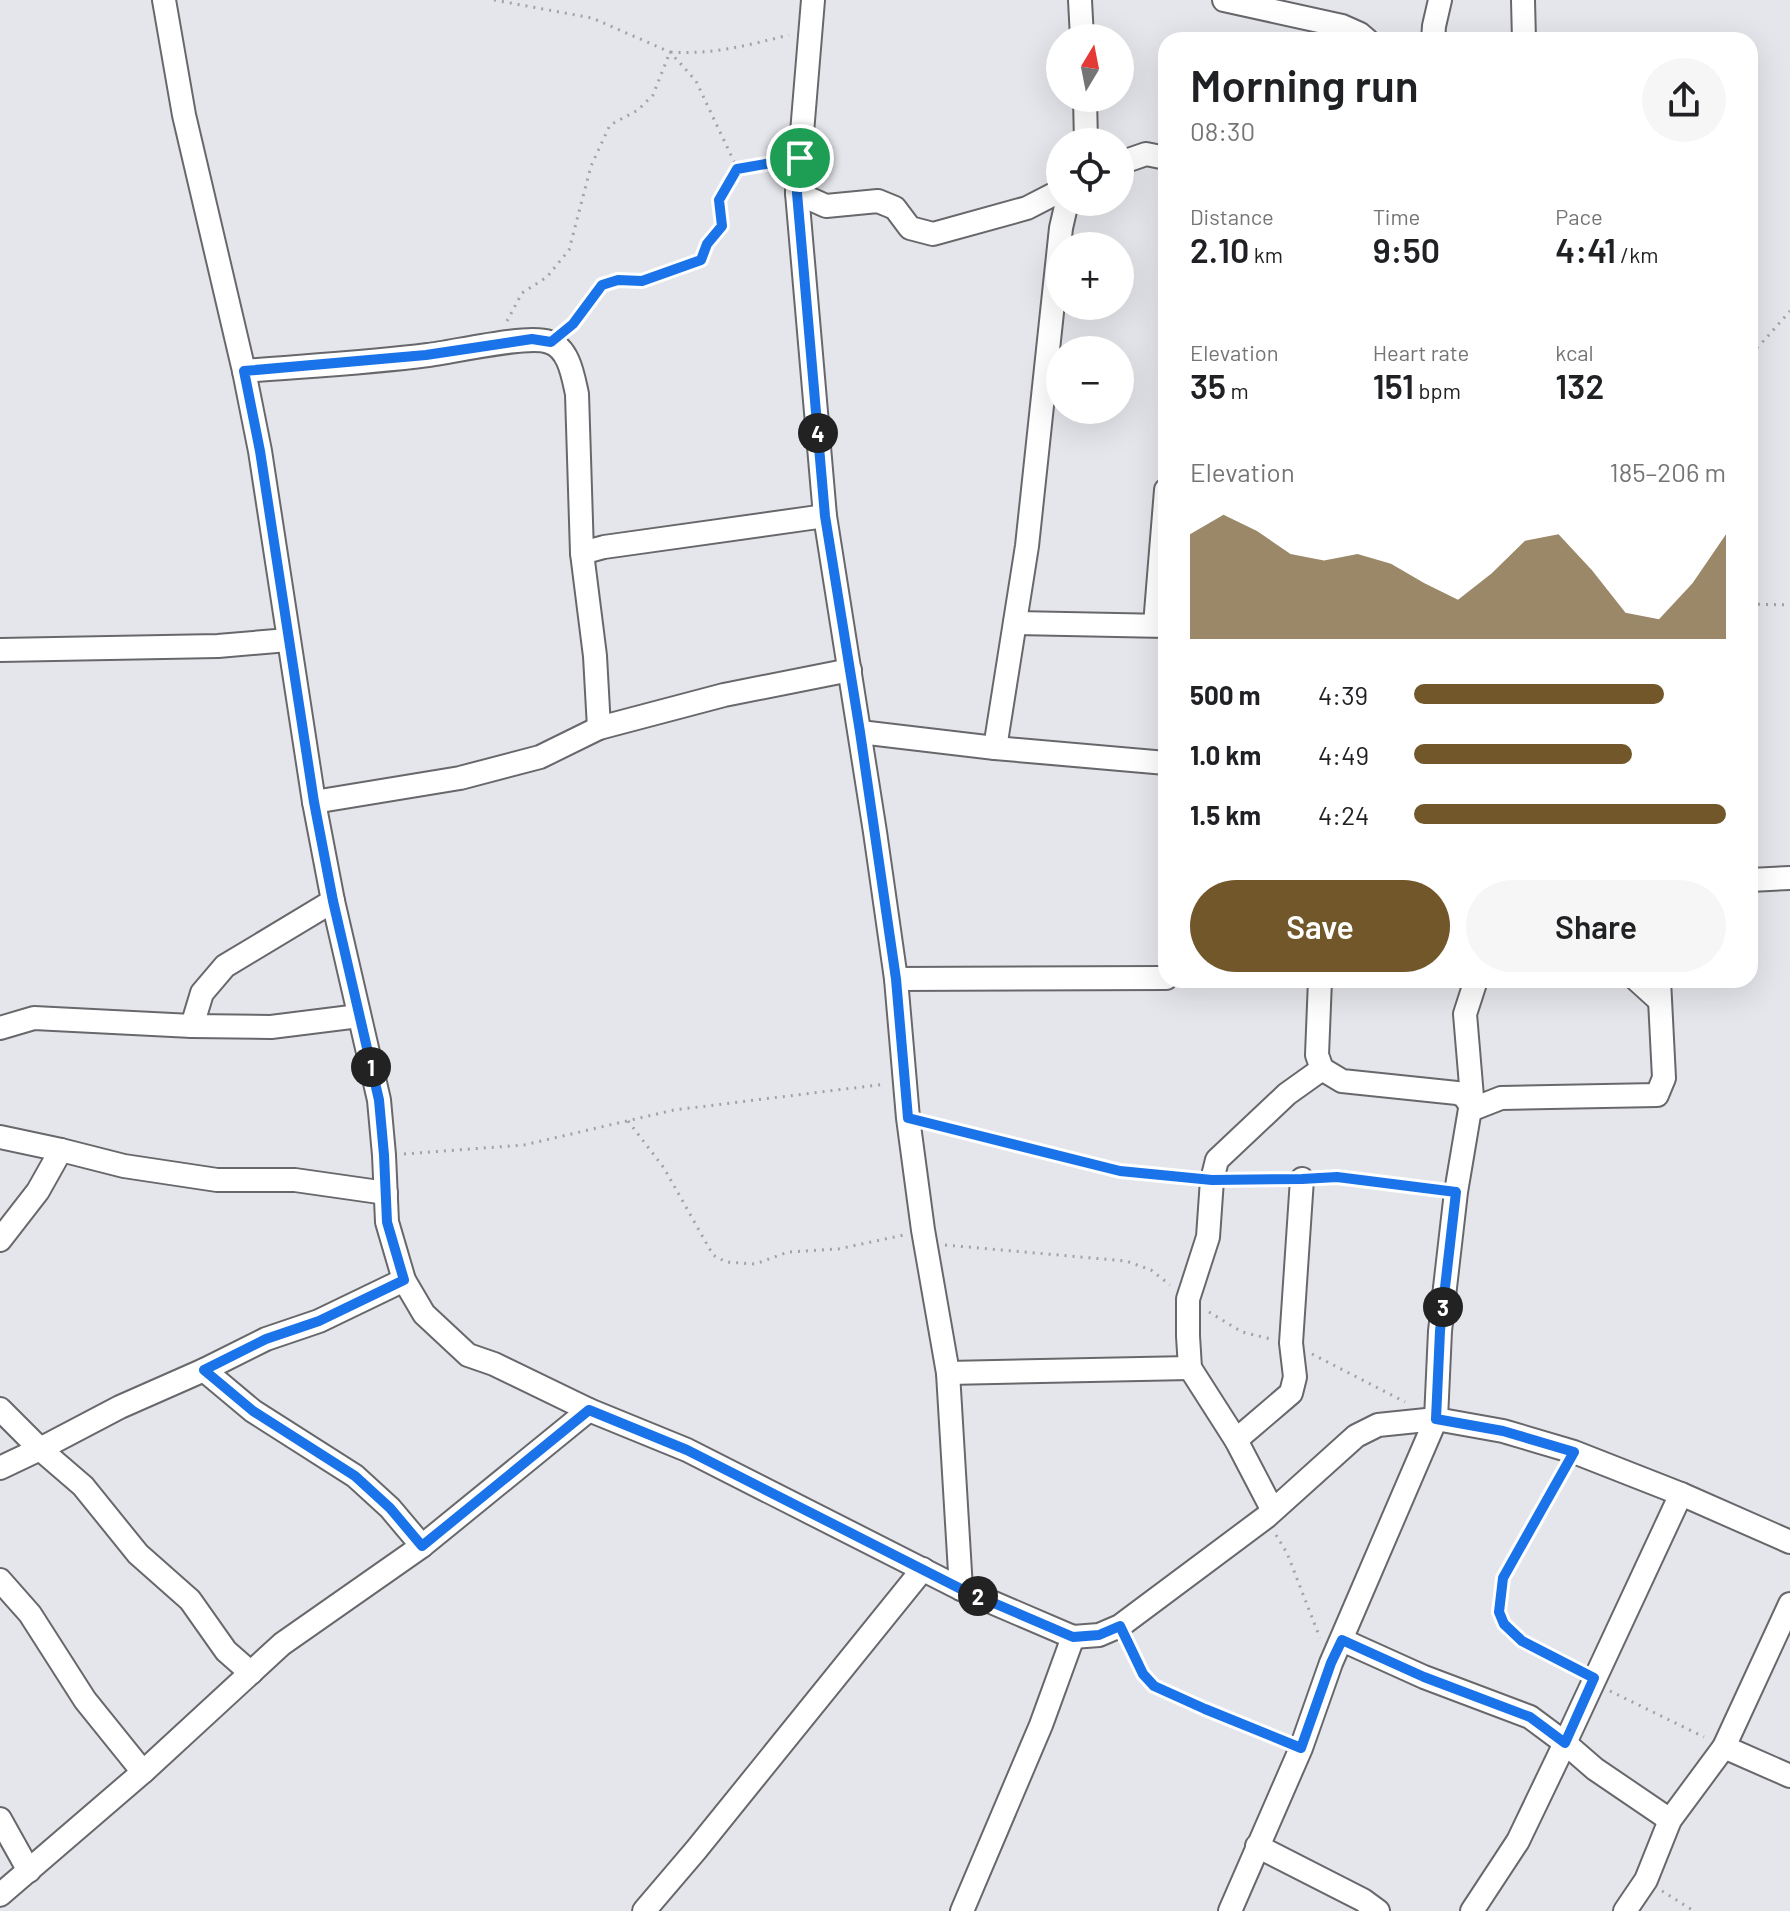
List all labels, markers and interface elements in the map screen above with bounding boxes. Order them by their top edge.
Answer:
north arrow [1046,24,1134,112]
map controls [1046,24,1134,424]
text: Morning run [1190,58,1419,111]
button: share [1642,58,1726,142]
text: 08:30 [1190,115,1255,146]
pin [766,124,834,192]
button: locate [1046,128,1134,216]
icon: arrive [778,136,822,180]
text: Distance [1190,203,1274,229]
text: Time [1373,203,1420,229]
text: Pace [1555,203,1603,229]
text: 2.10 [1190,229,1249,270]
text: 9:50 [1373,229,1440,270]
text: 4:41 [1555,229,1616,270]
button: + [1046,232,1134,320]
text: km [1249,241,1283,267]
text: /km [1616,241,1658,267]
button: − [1046,336,1134,424]
text: Elevation [1190,339,1279,365]
text: Heart rate [1373,339,1469,365]
text: kcal [1555,339,1594,365]
text: 35 [1190,365,1226,406]
text: 151 [1373,365,1414,406]
text: 132 [1555,365,1604,406]
text: m [1226,377,1249,403]
text: bpm [1414,377,1461,403]
pin: 4 [798,413,838,453]
text: 4 [811,420,825,446]
text: Elevation [1190,456,1295,487]
text: 185–206 m [1610,456,1726,487]
text: 500 m [1190,679,1261,710]
text: 4:39 [1318,679,1368,710]
text: 1.0 km [1190,739,1261,770]
text: 4:49 [1318,739,1369,770]
text: 1.5 km [1190,799,1261,830]
text: 4:24 [1318,799,1369,830]
button: Save [1190,880,1450,972]
button: Share [1466,880,1726,972]
pin: 1 [351,1047,391,1087]
text: 1 [367,1054,375,1080]
pin: 3 [1423,1287,1463,1327]
text: 3 [1437,1294,1449,1320]
pin: 2 [958,1576,998,1616]
text: 2 [972,1583,984,1609]

